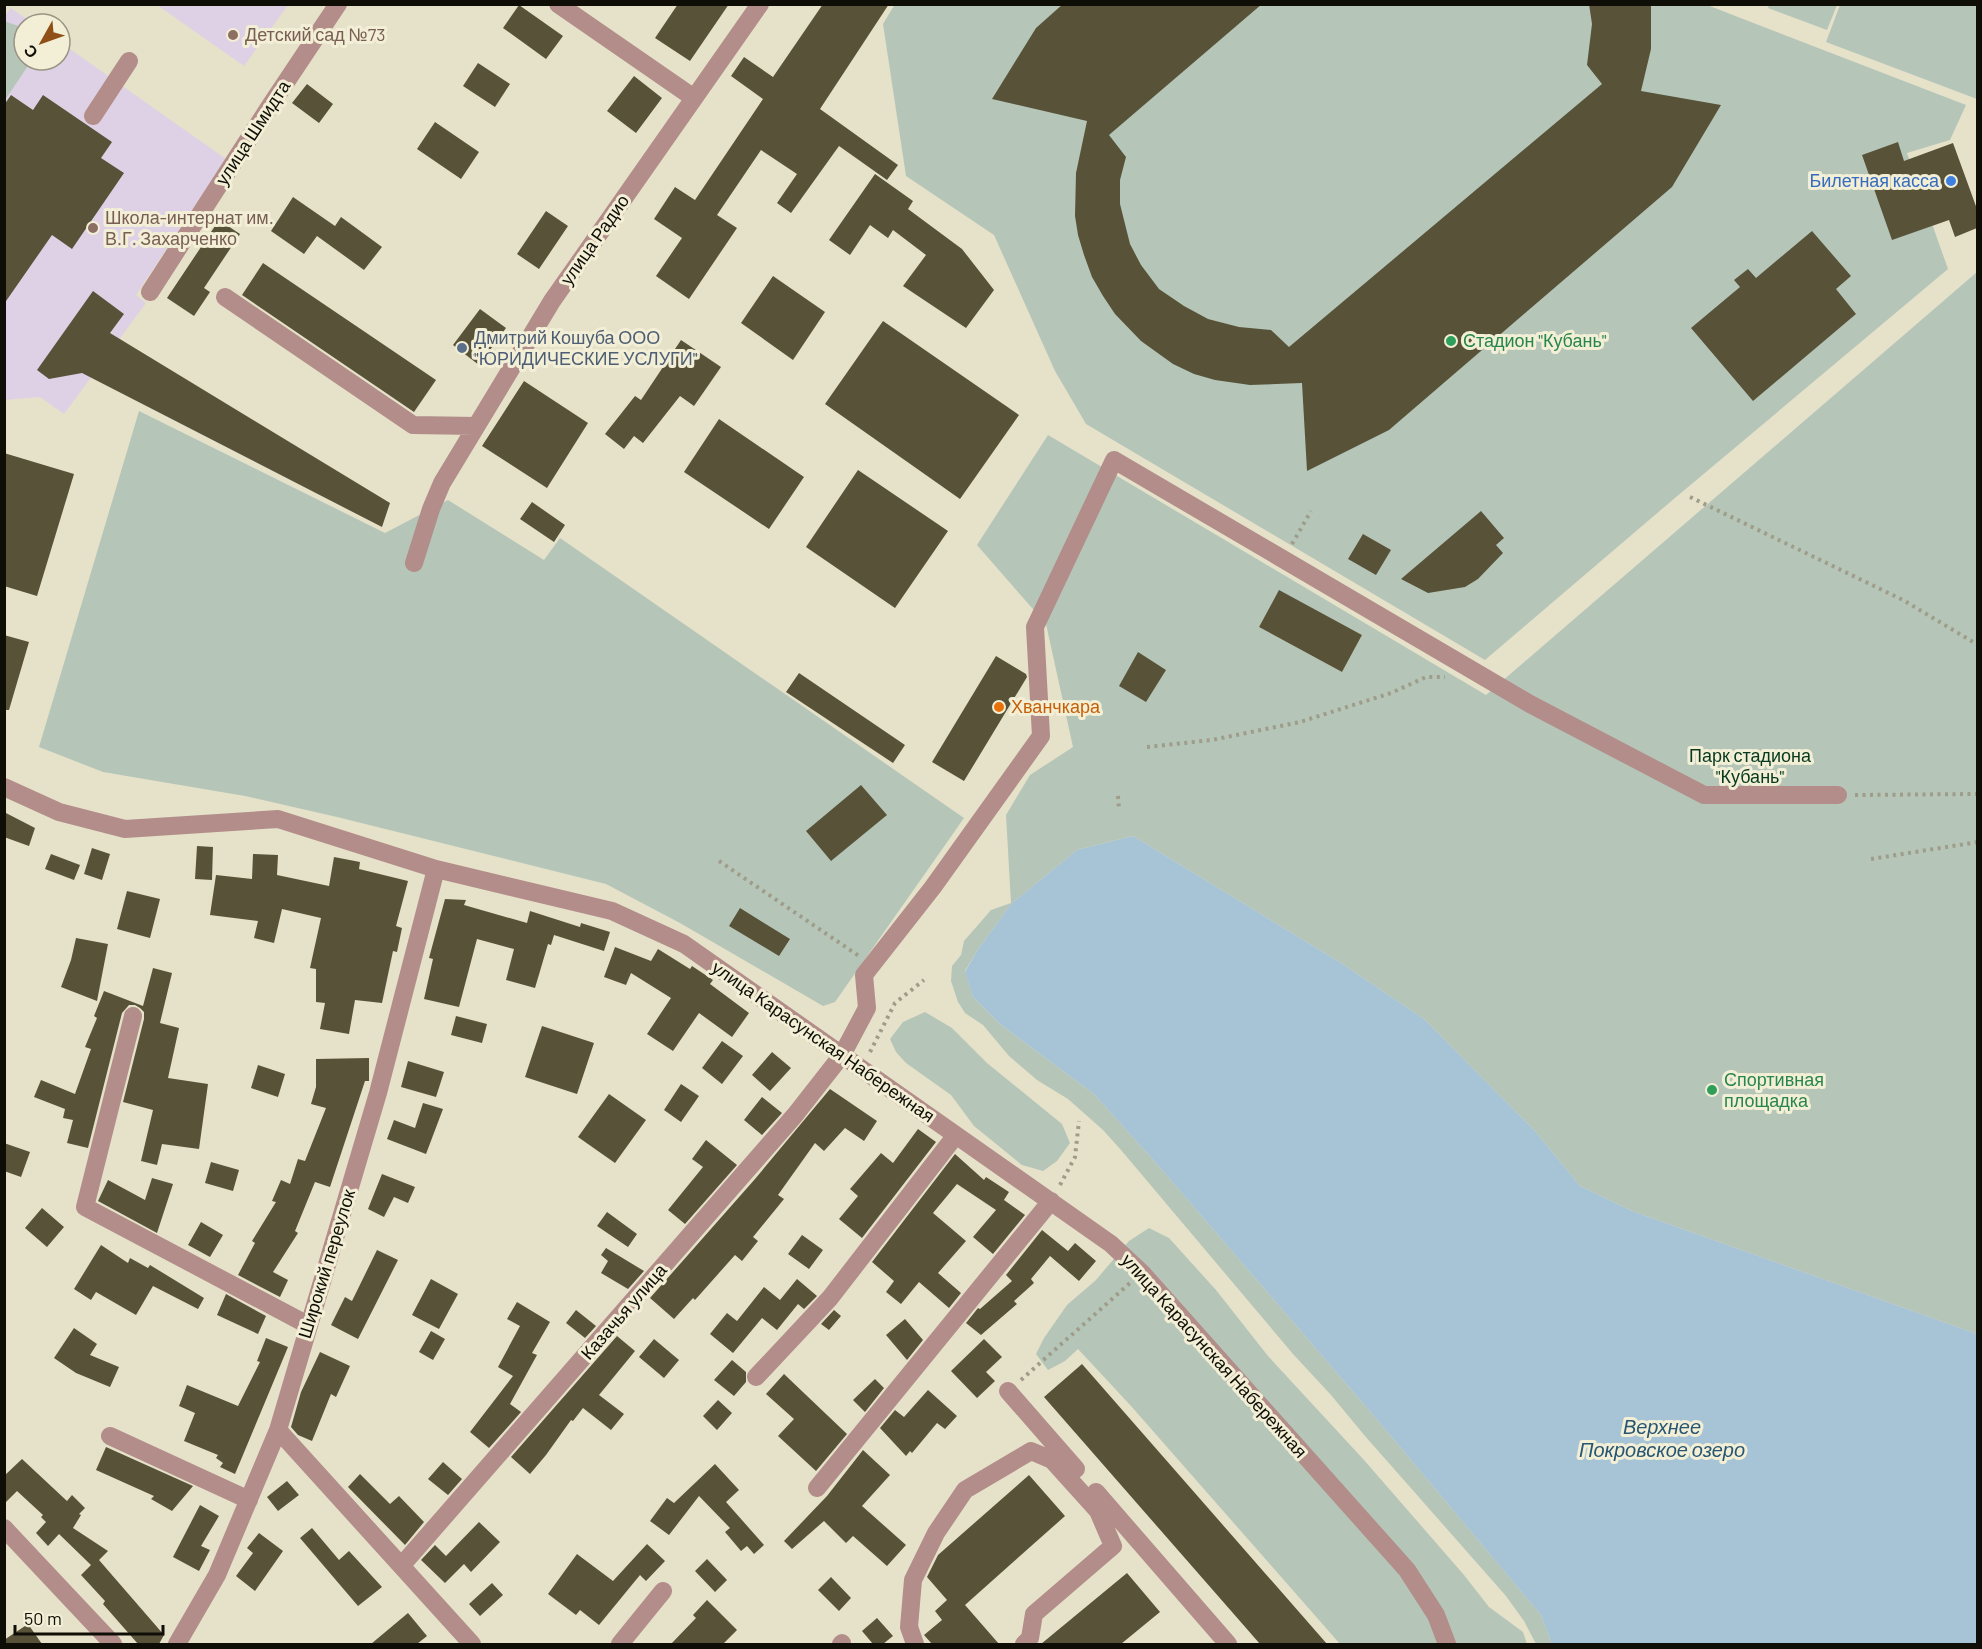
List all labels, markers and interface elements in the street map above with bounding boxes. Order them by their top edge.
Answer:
north arrow [12,12,72,72]
place label: Детский сад №73 [245,23,385,45]
marker: Детский сад №73 [226,28,240,42]
text: С [19,41,41,62]
street label: улица Шмидта [210,75,295,189]
place label: Билетная касса [1809,169,1940,191]
marker: Билетная касса [1944,174,1958,188]
street label: улица Радио [555,190,633,289]
place label: Школа-интернат им. В.Г. Захарченко [105,206,274,249]
marker: Школа-интернат им. В.Г. Захарченко [86,221,100,235]
place label: Дмитрий Кошуба ООО "ЮРИДИЧЕСКИЕ УСЛУГИ" [474,326,698,369]
place label: Стадион "Кубань" [1463,329,1607,351]
marker: Стадион "Кубань" [1444,334,1458,348]
marker: Дмитрий Кошуба ООО "ЮРИДИЧЕСКИЕ УСЛУГИ" [455,341,469,355]
place label: Хванчкара [1011,695,1101,717]
marker: Хванчкара [992,700,1006,714]
park label: Парк стадиона "Кубань" [1689,744,1812,787]
street label: улица Карасунская Набережная [708,956,939,1127]
place label: Спортивная площадка [1724,1068,1824,1111]
marker: Спортивная площадка [1705,1083,1719,1097]
street label: Широкий переулок [293,1186,359,1341]
street label: улица Карасунская Набережная [1117,1249,1312,1462]
street label: Казачья улица [576,1258,671,1364]
water label: Верхнее Покровское озеро [1579,1414,1745,1461]
scale bar [15,1598,164,1636]
text: 50 m [24,1607,62,1629]

